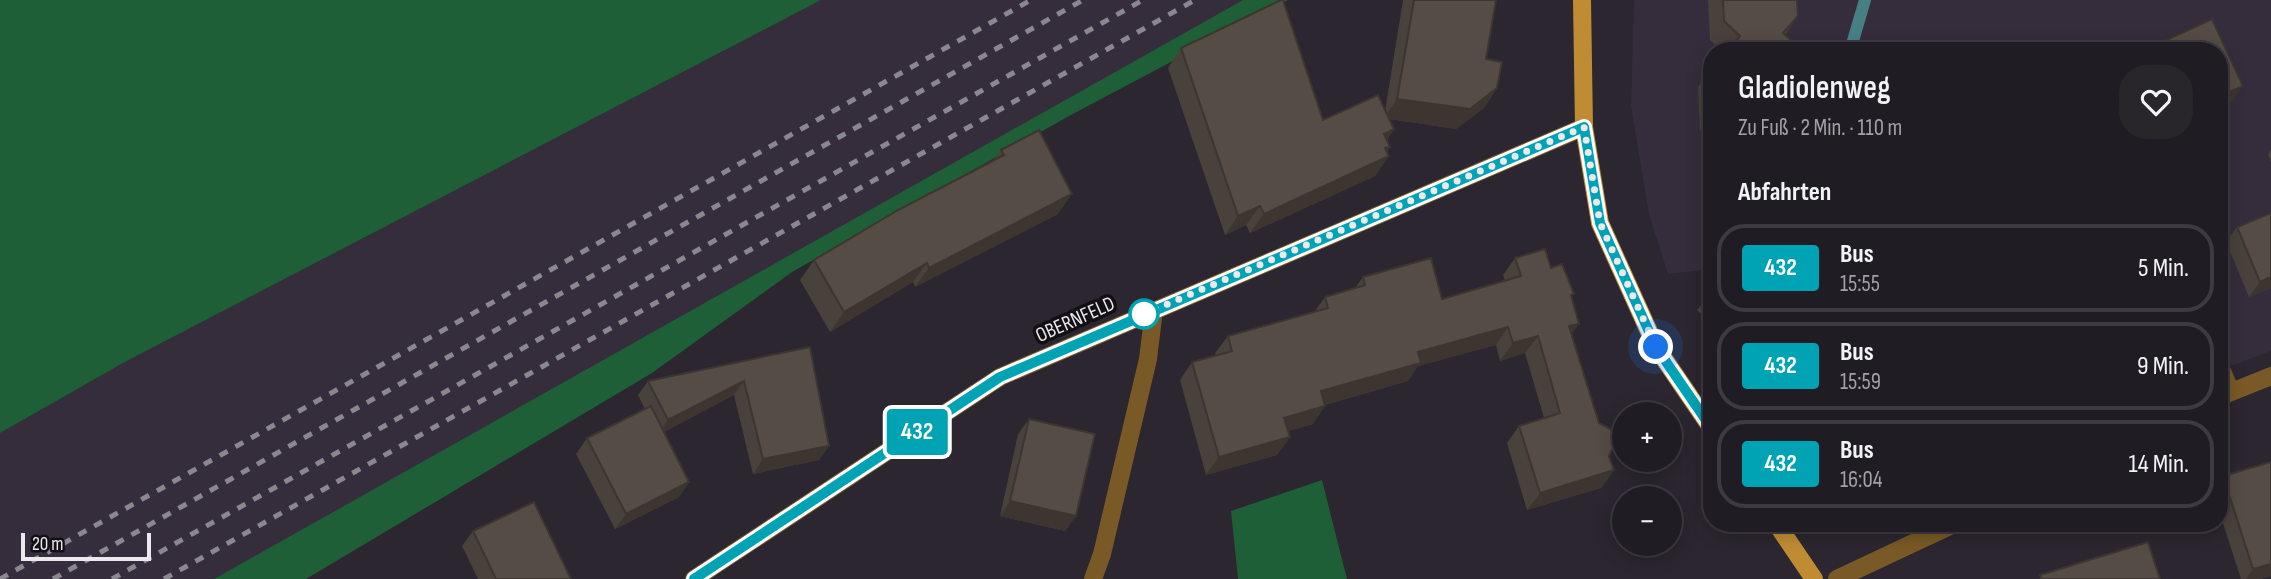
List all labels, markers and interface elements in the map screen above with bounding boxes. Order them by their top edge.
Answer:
button: heart [2119,65,2193,139]
text: Gladiolenweg [1738,68,1891,108]
text: Zu Fuß · 2 Min. · 110 m [1738,114,1902,142]
text: Abfahrten [1738,177,1831,208]
text: Bus [1840,239,1874,270]
text: 432 [1764,253,1797,282]
text: 5 Min. [2138,253,2189,284]
text: 15:55 [1840,270,1880,298]
street label: OBERNFELD [1032,291,1119,348]
unlabelled marker [1129,299,1159,329]
your location [1638,329,1673,364]
text: Bus [1840,337,1874,368]
text: 432 [1764,351,1797,380]
text: 9 Min. [2137,351,2189,382]
text: 15:59 [1840,368,1881,396]
map controls [1612,402,1682,556]
button: + [1612,402,1682,472]
line badge: 432 [877,409,957,455]
text: 432 [901,417,933,446]
text: Bus [1840,435,1874,466]
text: 432 [1764,449,1797,478]
text: 14 Min. [2129,449,2189,480]
text: 16:04 [1840,466,1882,494]
button: − [1612,486,1682,556]
scale bar [21,530,150,562]
text: 20 m [32,533,64,556]

